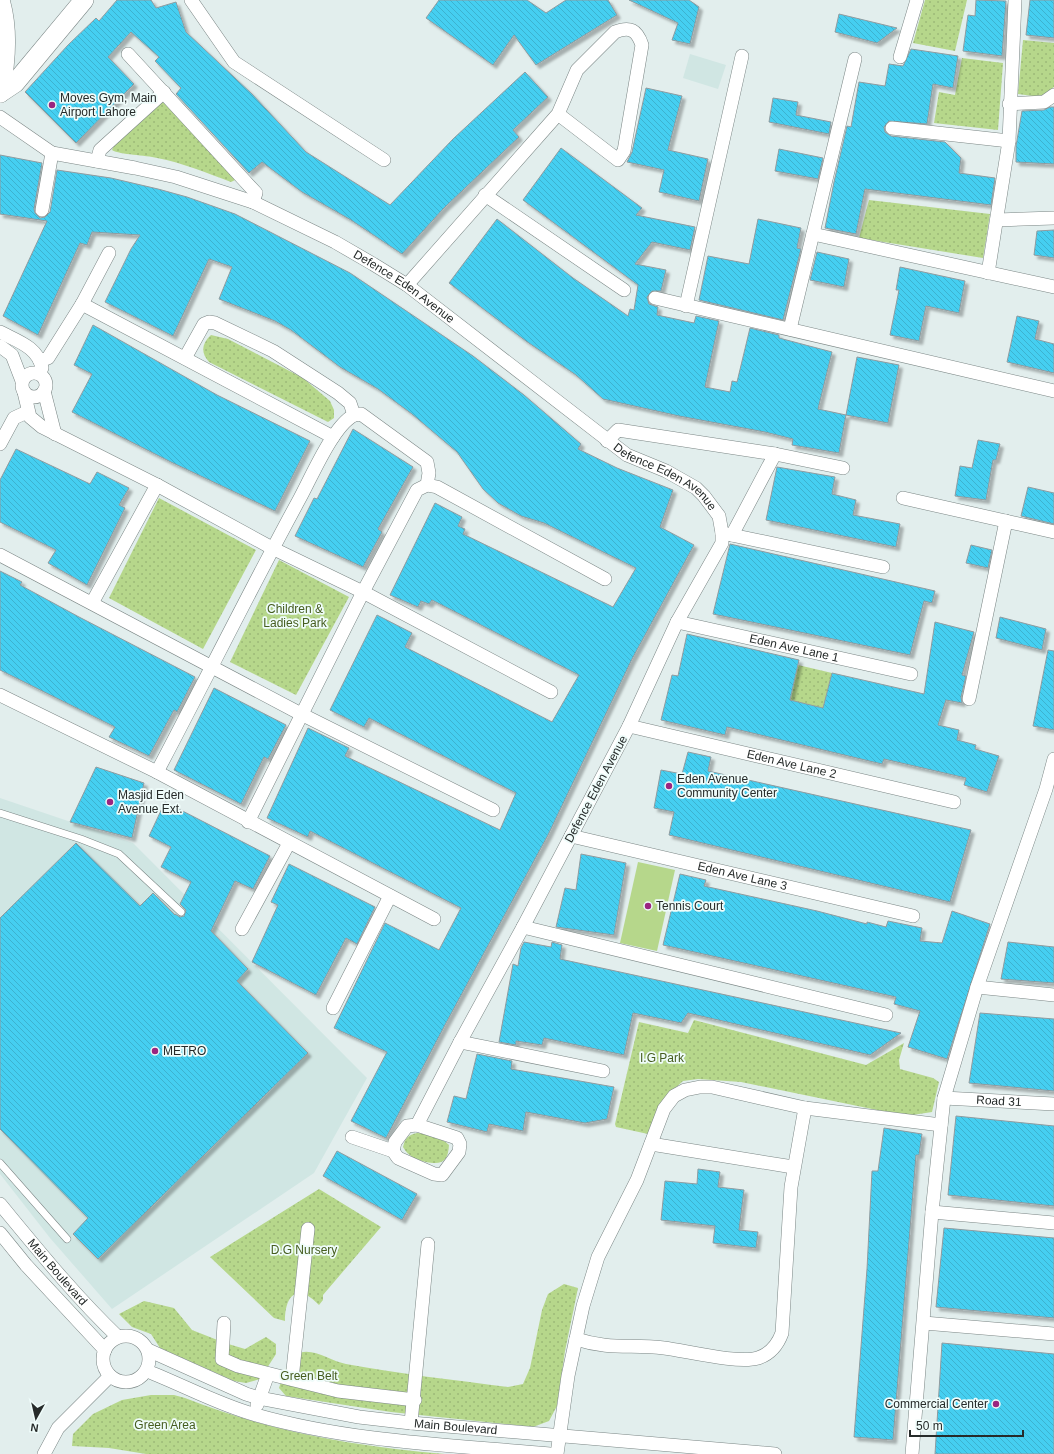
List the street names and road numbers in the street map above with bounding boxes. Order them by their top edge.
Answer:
street label: Defence Eden Avenue [351,247,457,326]
street label: Defence Eden Avenue [611,440,719,513]
street label: Eden Ave Lane 1 [748,631,841,665]
street label: Defence Eden Avenue [562,733,630,845]
street label: Eden Ave Lane 2 [746,747,838,781]
street label: Eden Ave Lane 3 [696,859,789,893]
street label: Road 31 [976,1093,1022,1109]
street label: Main Boulevard [25,1236,90,1308]
street label: Main Boulevard [413,1416,498,1437]

